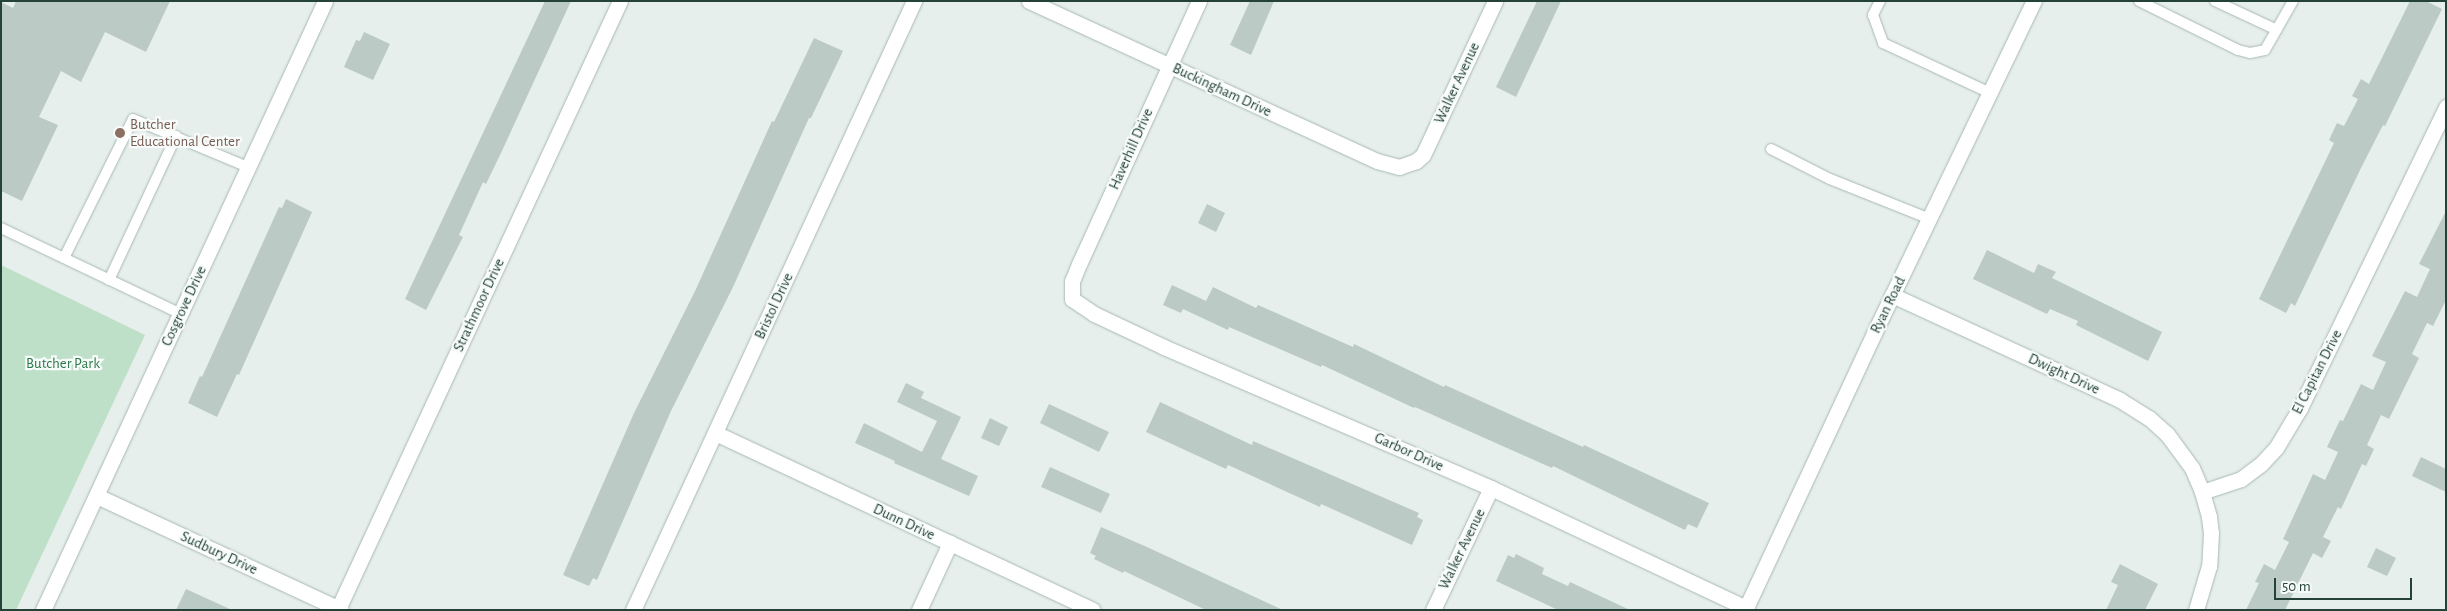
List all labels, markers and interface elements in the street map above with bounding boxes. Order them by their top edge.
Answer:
street label: Walker Avenue [1430,39,1484,127]
street label: Buckingham Drive [1170,59,1274,121]
street label: Haverhill Drive [1105,106,1157,192]
place label: Butcher Educational Center [130,115,240,150]
marker: Butcher Educational Center [114,127,126,139]
street label: Strathmoor Drive [449,255,509,355]
street label: Cosgrove Drive [158,263,210,349]
street label: Bristol Drive [751,270,797,342]
street label: Ryan Road [1867,274,1909,336]
street label: El Capitan Drive [2288,327,2346,417]
street label: Dwight Drive [2025,350,2103,398]
park label: Butcher Park [26,355,100,373]
street label: Garbor Drive [1372,429,1446,475]
street label: Dunn Drive [870,500,938,544]
street label: Walker Avenue [1435,506,1489,592]
street label: Sudbury Drive [178,527,260,579]
scale bar [2277,568,2414,600]
text: 50 m [2282,579,2311,594]

